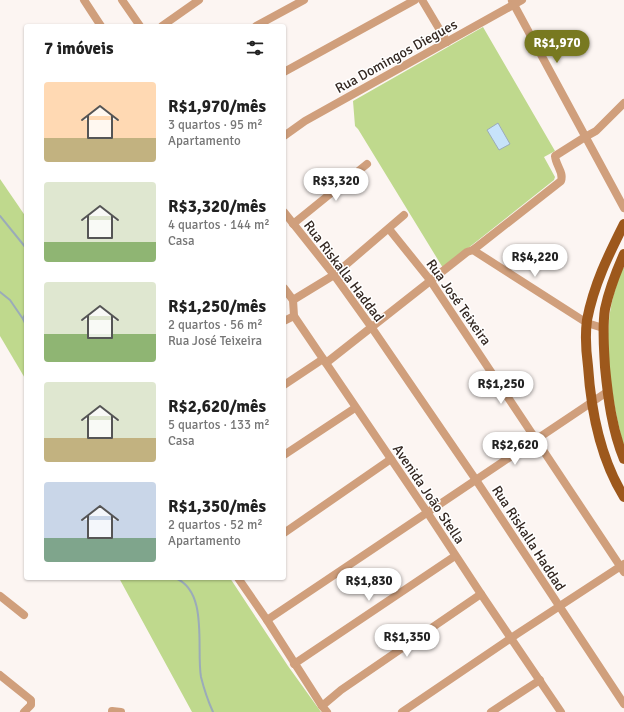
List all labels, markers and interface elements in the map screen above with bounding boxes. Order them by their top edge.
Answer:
street label: Rua Domingos Diegues [332,16,460,97]
pin: R$1,970 [520,30,594,64]
text: R$1,970 [534,35,580,51]
icon: filters [244,37,266,59]
text: 7 imóveis [44,38,114,59]
text: R$1,970/mês [168,96,266,117]
icon: home [76,98,124,146]
text: 3 quartos · 95 m² [168,117,263,133]
text: Apartamento [168,133,241,149]
pin: R$3,320 [299,168,373,202]
text: R$3,320 [313,173,359,189]
text: R$3,320/mês [168,196,266,217]
icon: home [76,198,124,246]
text: 4 quartos · 144 m² [168,217,270,233]
street label: Rua Riskalla Haddad [300,217,387,325]
text: Casa [168,233,195,249]
pin: R$4,220 [498,244,572,278]
text: R$4,220 [512,249,558,265]
street label: Rua José Teixeira [423,256,495,349]
text: R$1,250/mês [168,296,266,317]
icon: home [76,298,124,346]
text: 2 quartos · 56 m² [168,317,263,333]
text: Rua José Teixeira [168,333,262,349]
pin: R$1,250 [464,371,538,405]
text: R$1,250 [478,376,524,392]
text: R$2,620/mês [168,396,266,417]
icon: home [76,398,124,446]
text: 5 quartos · 133 m² [168,417,270,433]
pin: R$2,620 [478,432,552,466]
text: Casa [168,433,195,449]
text: R$2,620 [492,437,538,453]
street label: Avenida João Stella [389,441,468,547]
street label: Rua Riskalla Haddad [488,482,569,594]
text: R$1,350/mês [168,496,266,517]
icon: home [76,498,124,546]
text: 2 quartos · 52 m² [168,517,263,533]
text: Apartamento [168,533,241,549]
pin: R$1,830 [332,568,406,602]
text: R$1,830 [346,573,392,589]
pin: R$1,350 [370,624,444,658]
text: R$1,350 [384,629,430,645]

